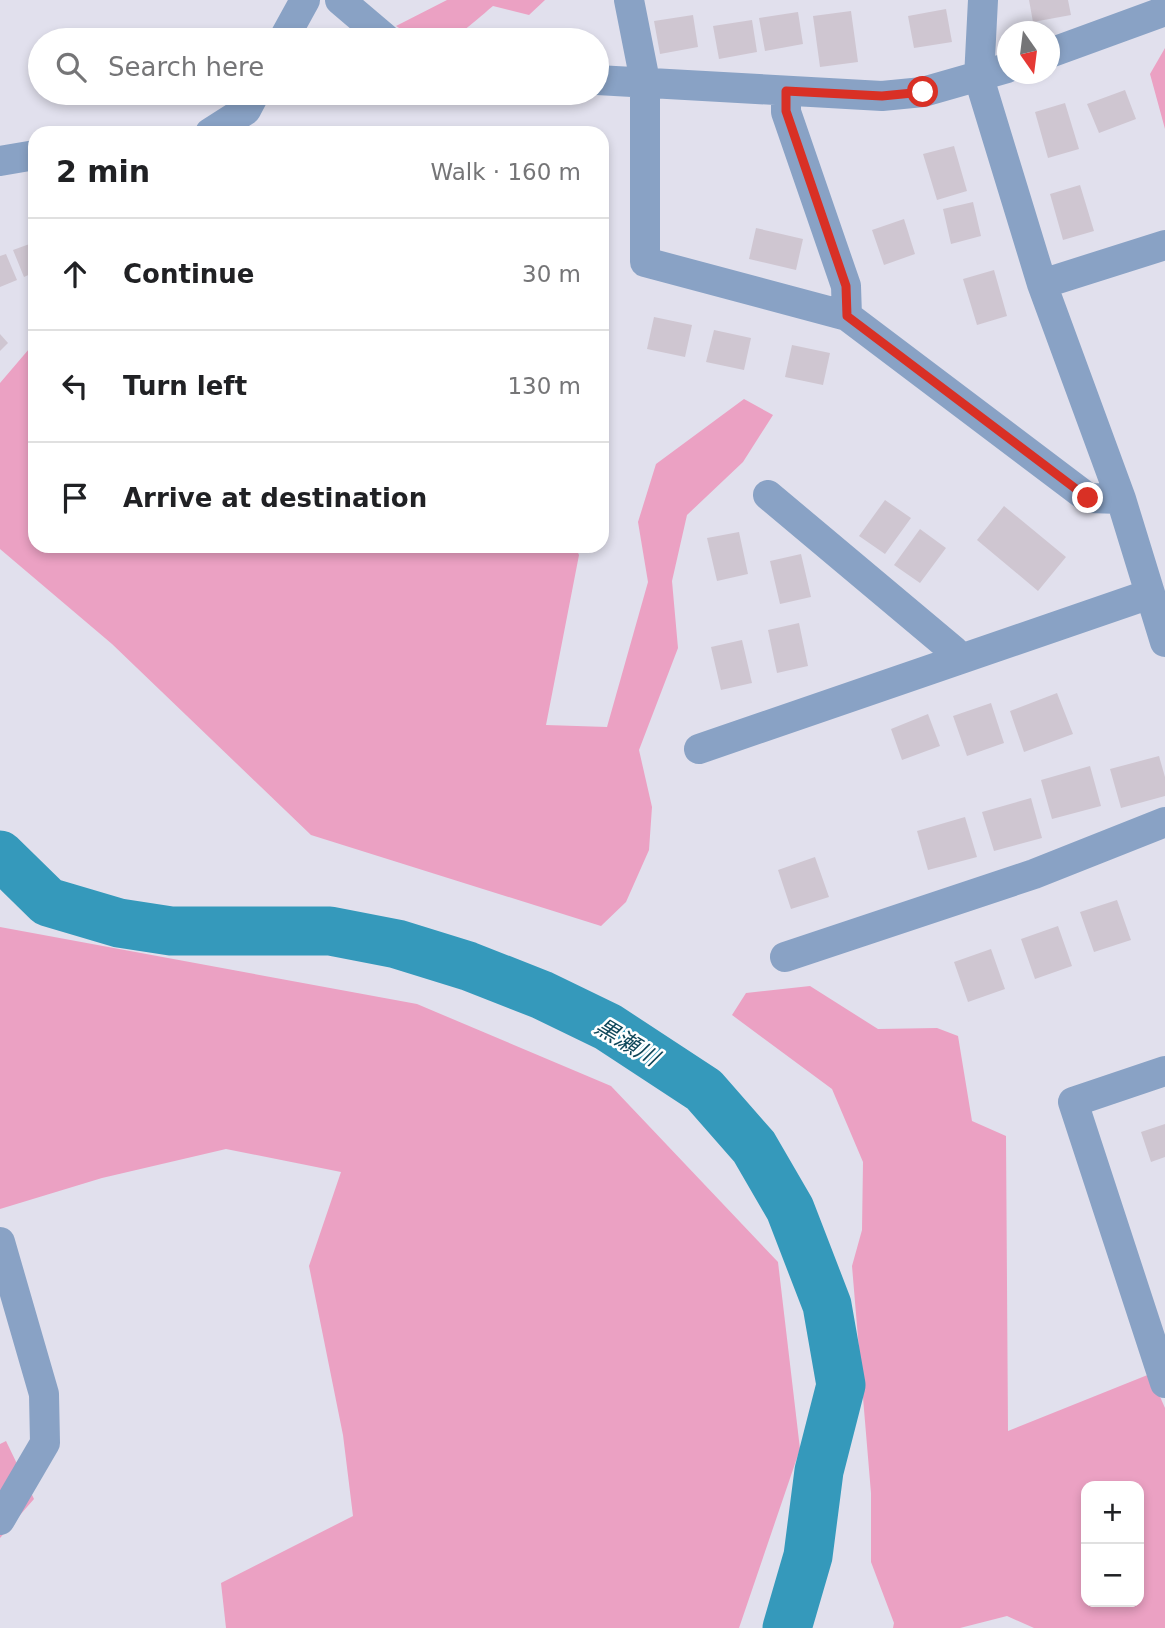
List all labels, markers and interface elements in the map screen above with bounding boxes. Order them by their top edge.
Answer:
north arrow [997,21,1060,84]
search box [28,28,609,105]
icon: search [52,48,90,86]
text: Search here [108,52,264,82]
route start [907,76,938,107]
text: 2 min [56,154,150,189]
text: Walk · 160 m [430,159,581,185]
icon: ahead [56,255,94,293]
text: Continue [123,259,254,289]
text: 30 m [522,261,581,287]
icon: left [56,367,94,405]
text: Turn left [123,371,247,401]
text: 130 m [507,373,581,399]
icon: arrive [56,479,94,517]
route end [1072,482,1103,513]
text: Arrive at destination [123,483,427,513]
water label: 黒瀬川 [591,1013,666,1072]
map controls [1081,1481,1144,1607]
button: + [1081,1481,1144,1544]
button: − [1081,1544,1144,1607]

